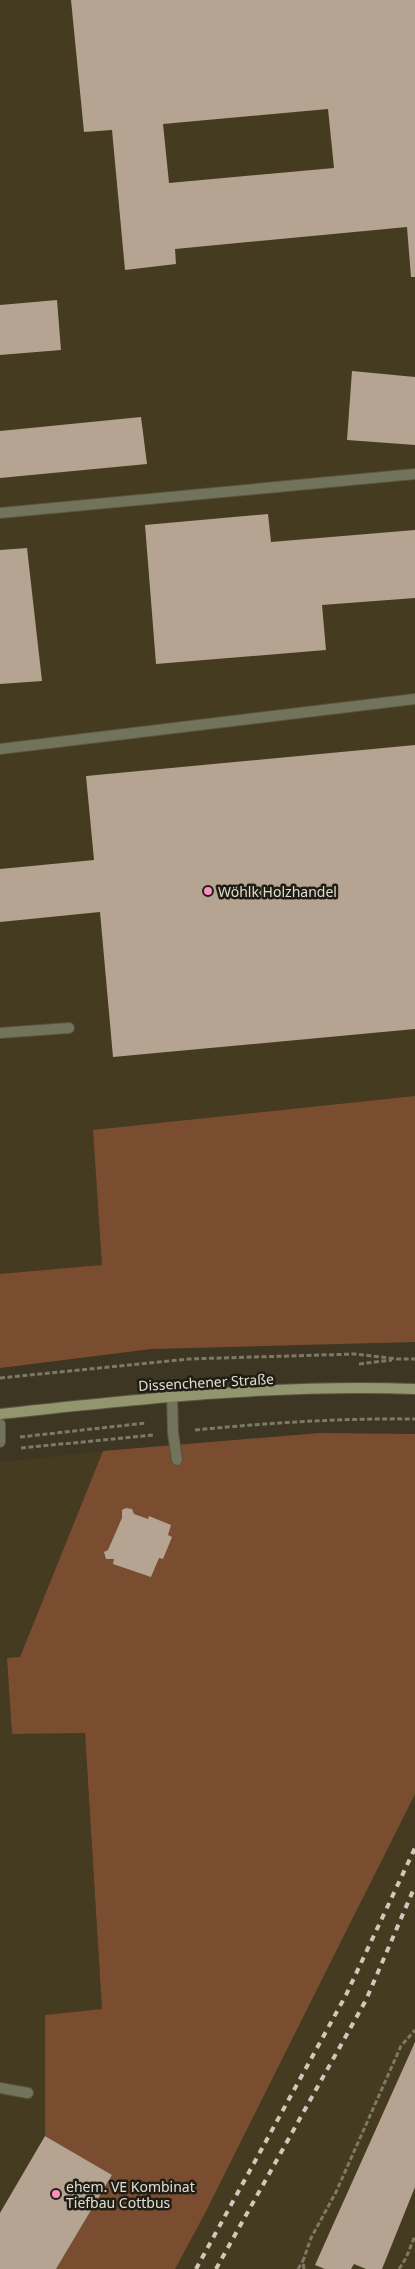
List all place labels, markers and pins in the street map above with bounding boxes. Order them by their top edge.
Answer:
place label: Wöhlk Holzhandel [218,882,337,901]
marker: Wöhlk Holzhandel [202,885,214,897]
place label: ehem. VE Kombinat Tiefbau Cottbus [66,2177,195,2212]
marker: ehem. VE Kombinat Tiefbau Cottbus [50,2188,62,2200]

